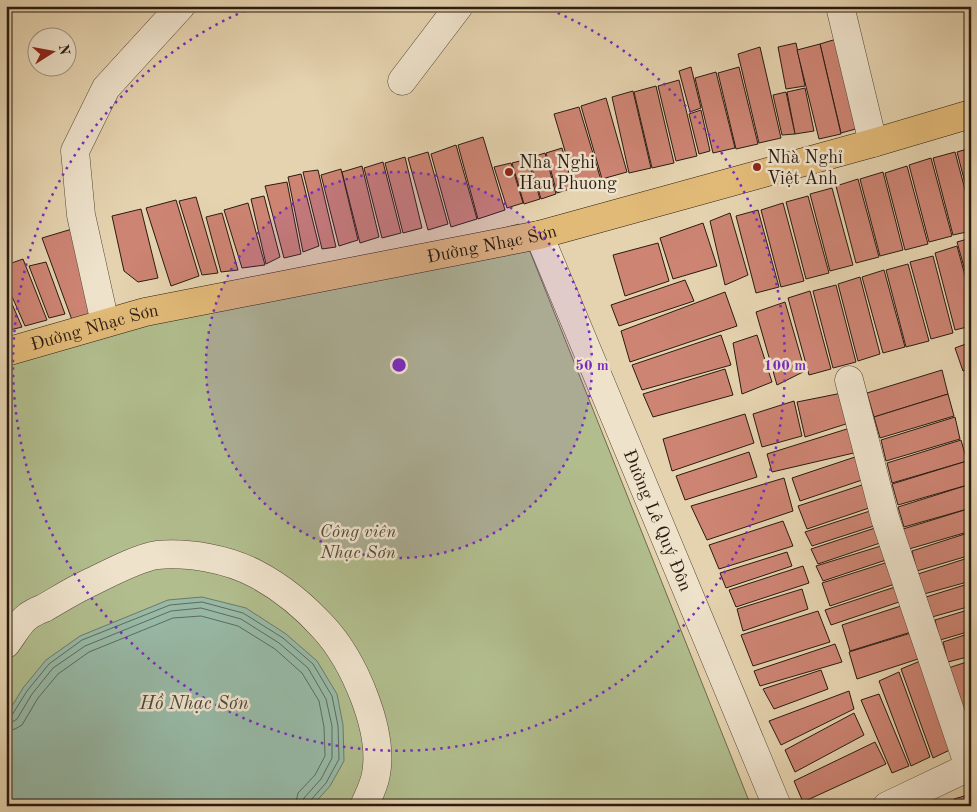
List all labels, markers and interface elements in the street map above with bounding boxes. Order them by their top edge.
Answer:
north arrow [28,28,78,78]
text: N [56,43,72,57]
place label: Nhà Nghỉ Việt Anh [767,149,843,188]
place label: Nha Nghi Hau Phuong [519,154,617,193]
marker: Nhà Nghỉ Việt Anh [751,161,763,173]
marker: Nha Nghi Hau Phuong [503,166,515,178]
street label: Đường Nhạc Sơn [425,222,559,267]
street label: Đường Nhạc Sơn [29,302,160,354]
centre of rings [390,356,408,374]
text: 50 m [575,359,609,374]
text: 100 m [764,359,806,374]
street label: Đường Lê Quý Đôn [619,447,695,594]
park label: Công viên Nhạc Sơn [319,523,396,562]
water label: Hồ Nhạc Sơn [138,693,249,714]

